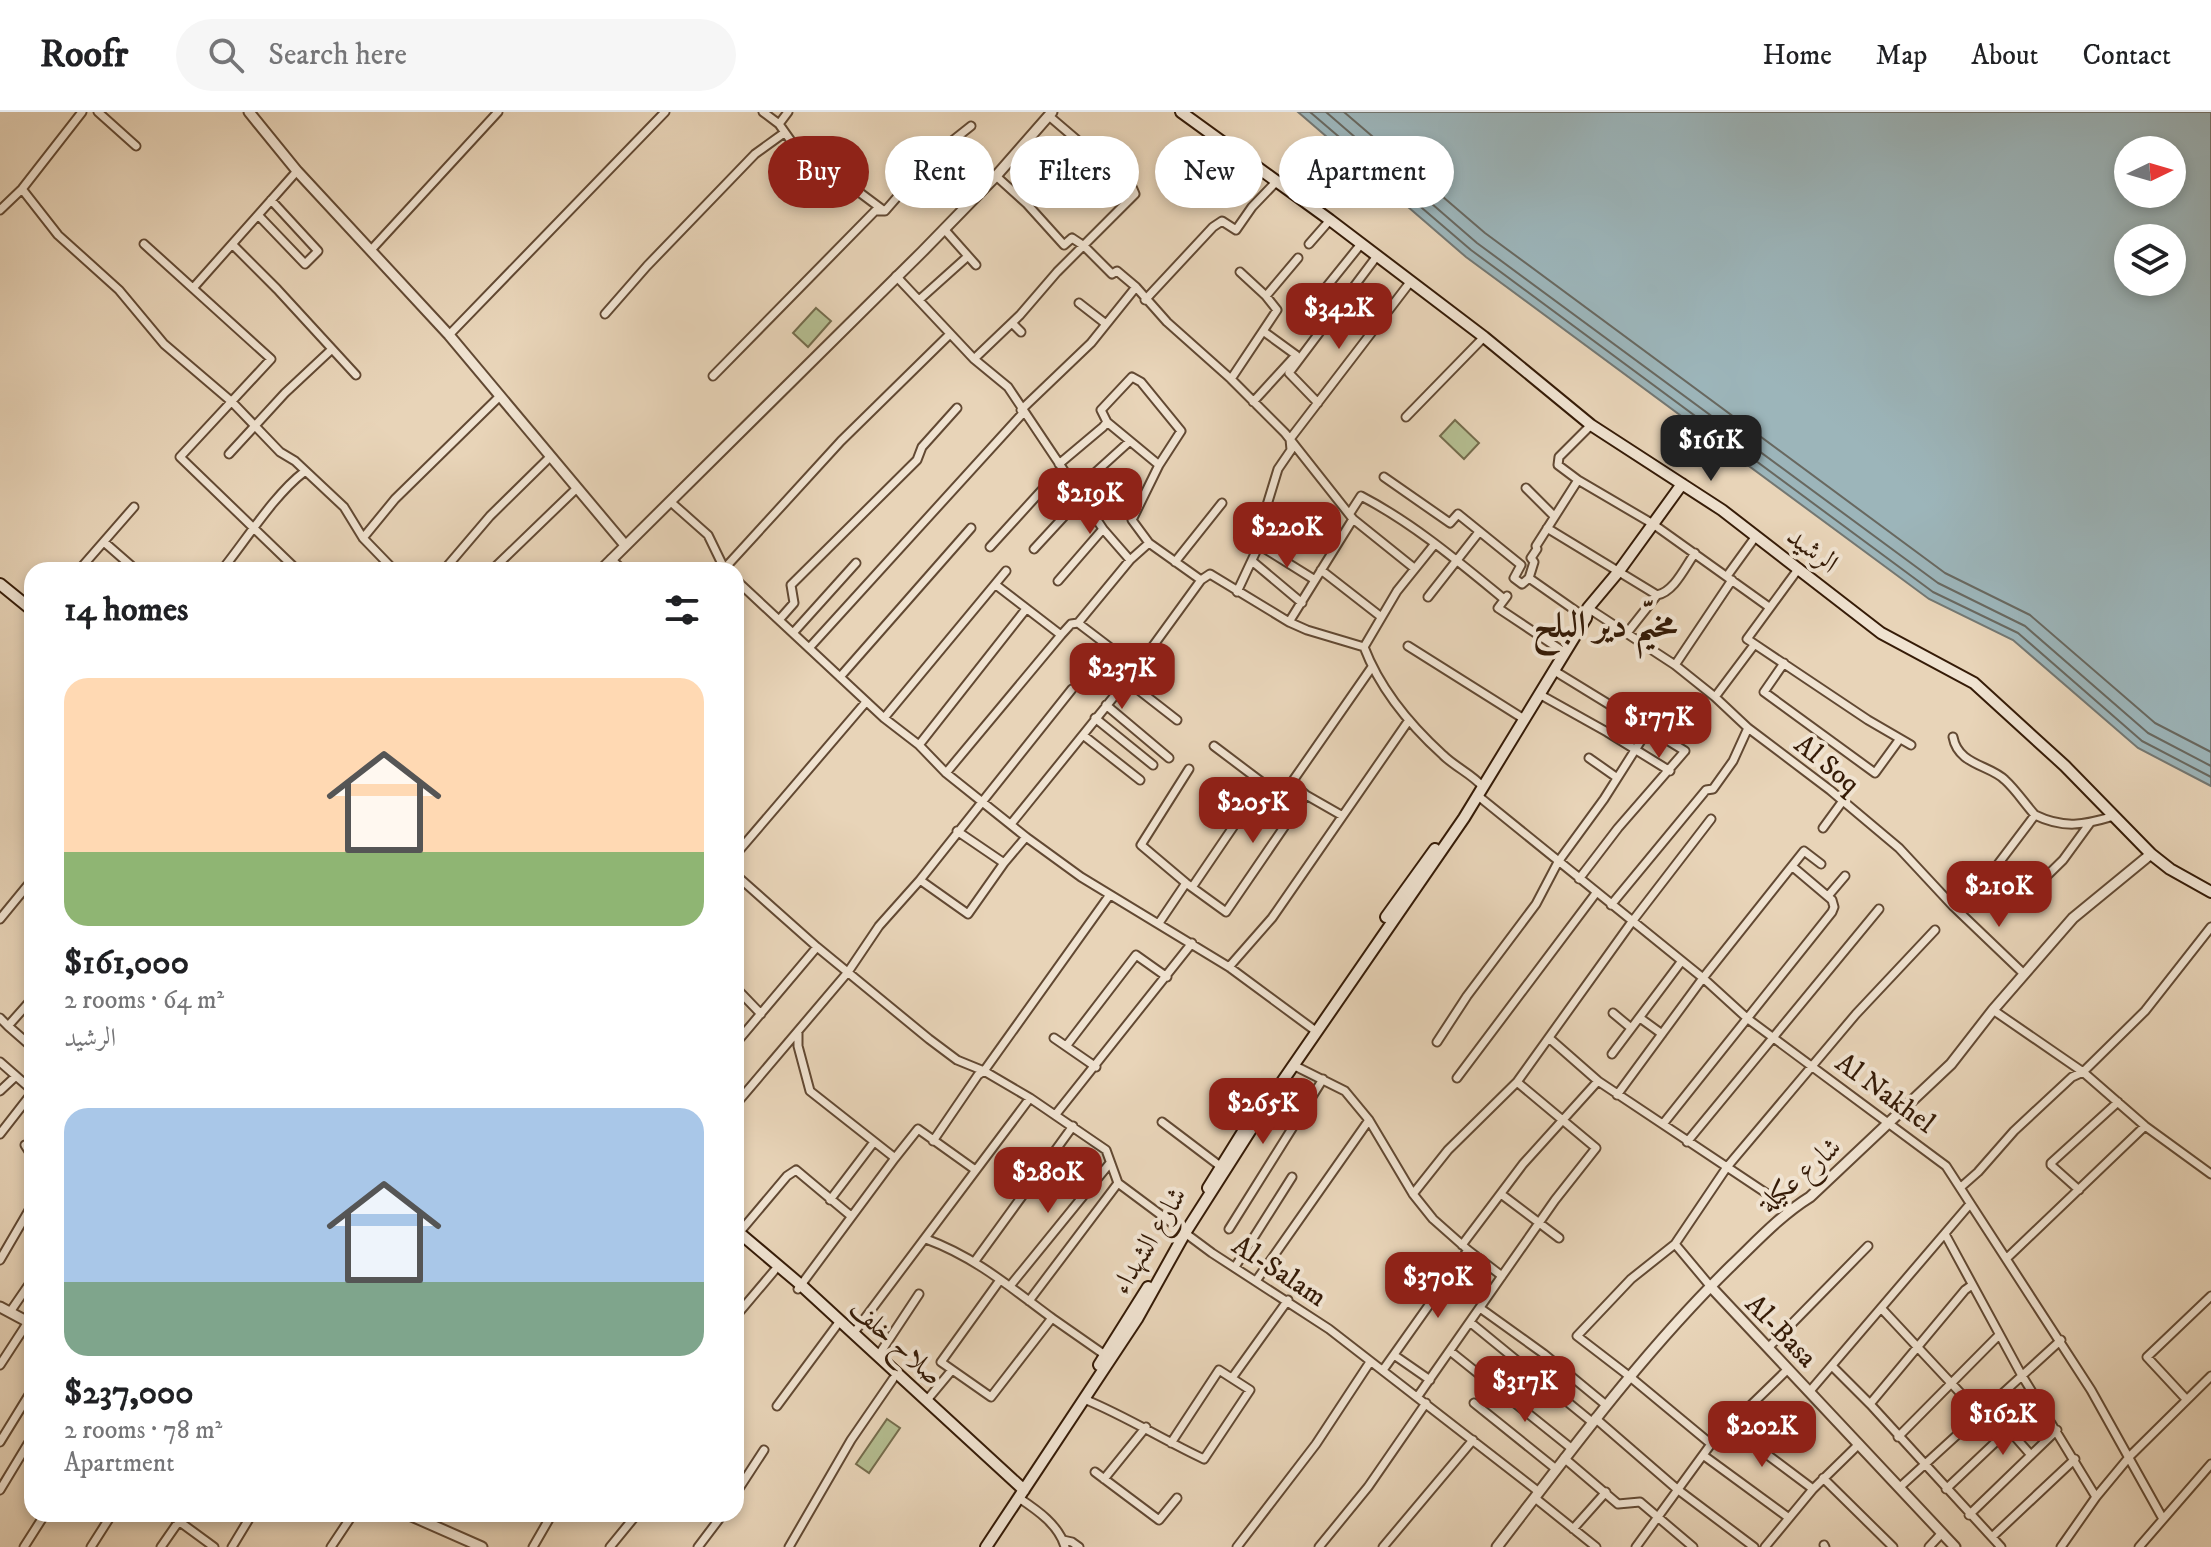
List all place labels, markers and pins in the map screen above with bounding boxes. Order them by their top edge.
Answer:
pin: $342K [1283,283,1395,351]
pin: $161K [1655,415,1767,483]
pin: $219K [1034,468,1146,536]
pin: $220K [1231,502,1343,570]
pin: $237K [1066,643,1178,711]
pin: $177K [1603,692,1715,760]
pin: $205K [1197,777,1309,845]
pin: $210K [1943,861,2055,929]
pin: $265K [1207,1078,1319,1146]
pin: $280K [992,1147,1104,1215]
pin: $370K [1382,1252,1494,1320]
pin: $317K [1469,1356,1581,1424]
pin: $162K [1947,1389,2059,1457]
pin: $202K [1706,1401,1818,1469]

